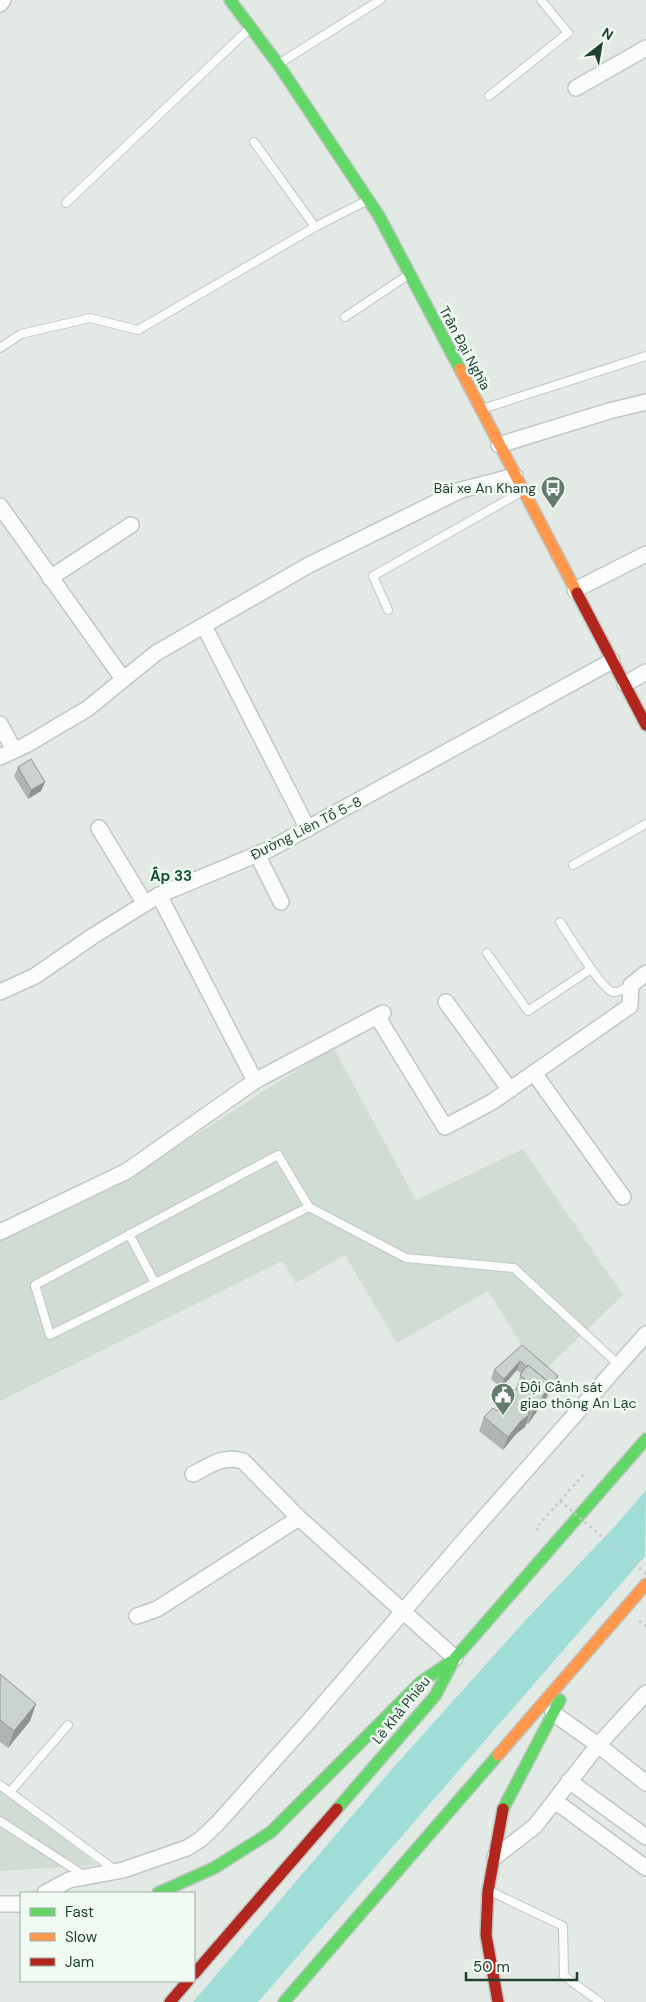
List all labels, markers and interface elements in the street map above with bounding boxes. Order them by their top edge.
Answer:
north arrow [576,20,626,70]
text: N [599,24,617,44]
street label: Trần Đại Nghĩa [435,303,495,393]
bus stop icon: Bãi xe An Khang [540,475,566,509]
place label: Bãi xe An Khang [434,479,536,497]
street label: Đường Liên Tổ 5-8 [247,792,365,864]
district label: Ấp 33 [150,866,192,886]
place label: Đội Cảnh sát giao thông An Lạc [520,1378,636,1412]
public building icon: Đội Cảnh sát giao thông An Lạc [490,1382,516,1416]
street label: Lê Khả Phiêu [368,1672,434,1748]
legend [20,1892,195,1982]
text: Fast [65,1902,94,1922]
text: Slow [65,1927,98,1947]
scale bar [466,1950,577,1982]
text: Jam [65,1952,94,1972]
text: 50 m [473,1957,510,1977]

